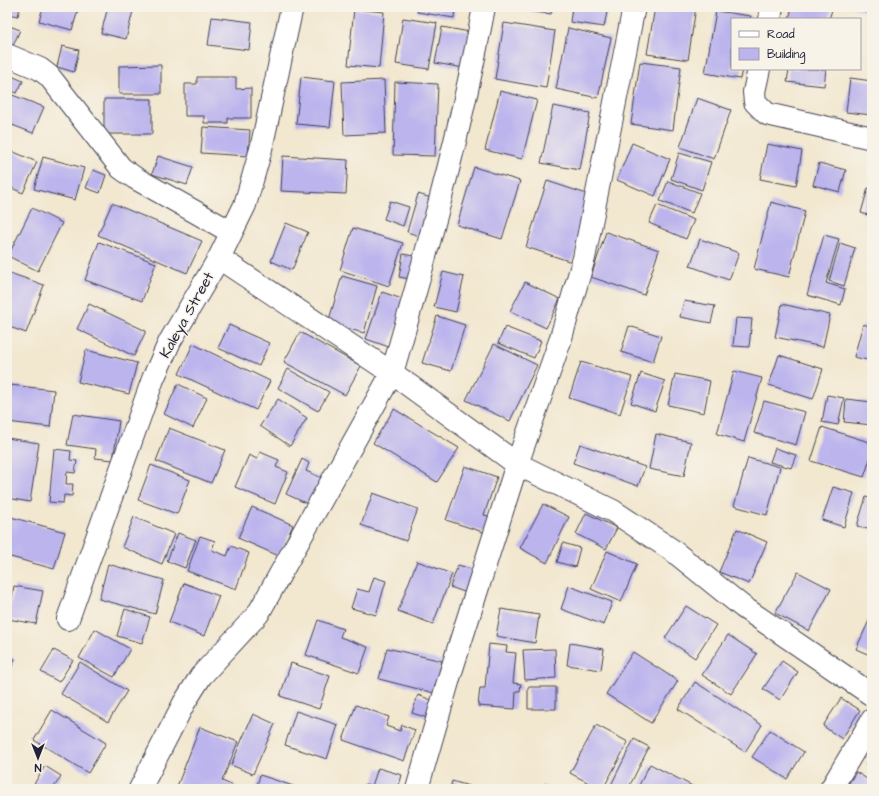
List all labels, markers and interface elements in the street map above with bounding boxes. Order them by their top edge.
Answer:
legend [731,18,861,70]
text: Road [767,26,795,43]
text: Building [767,46,805,64]
street label: Kaleya Street [155,268,220,362]
north arrow [18,738,58,778]
text: N [34,760,41,775]

